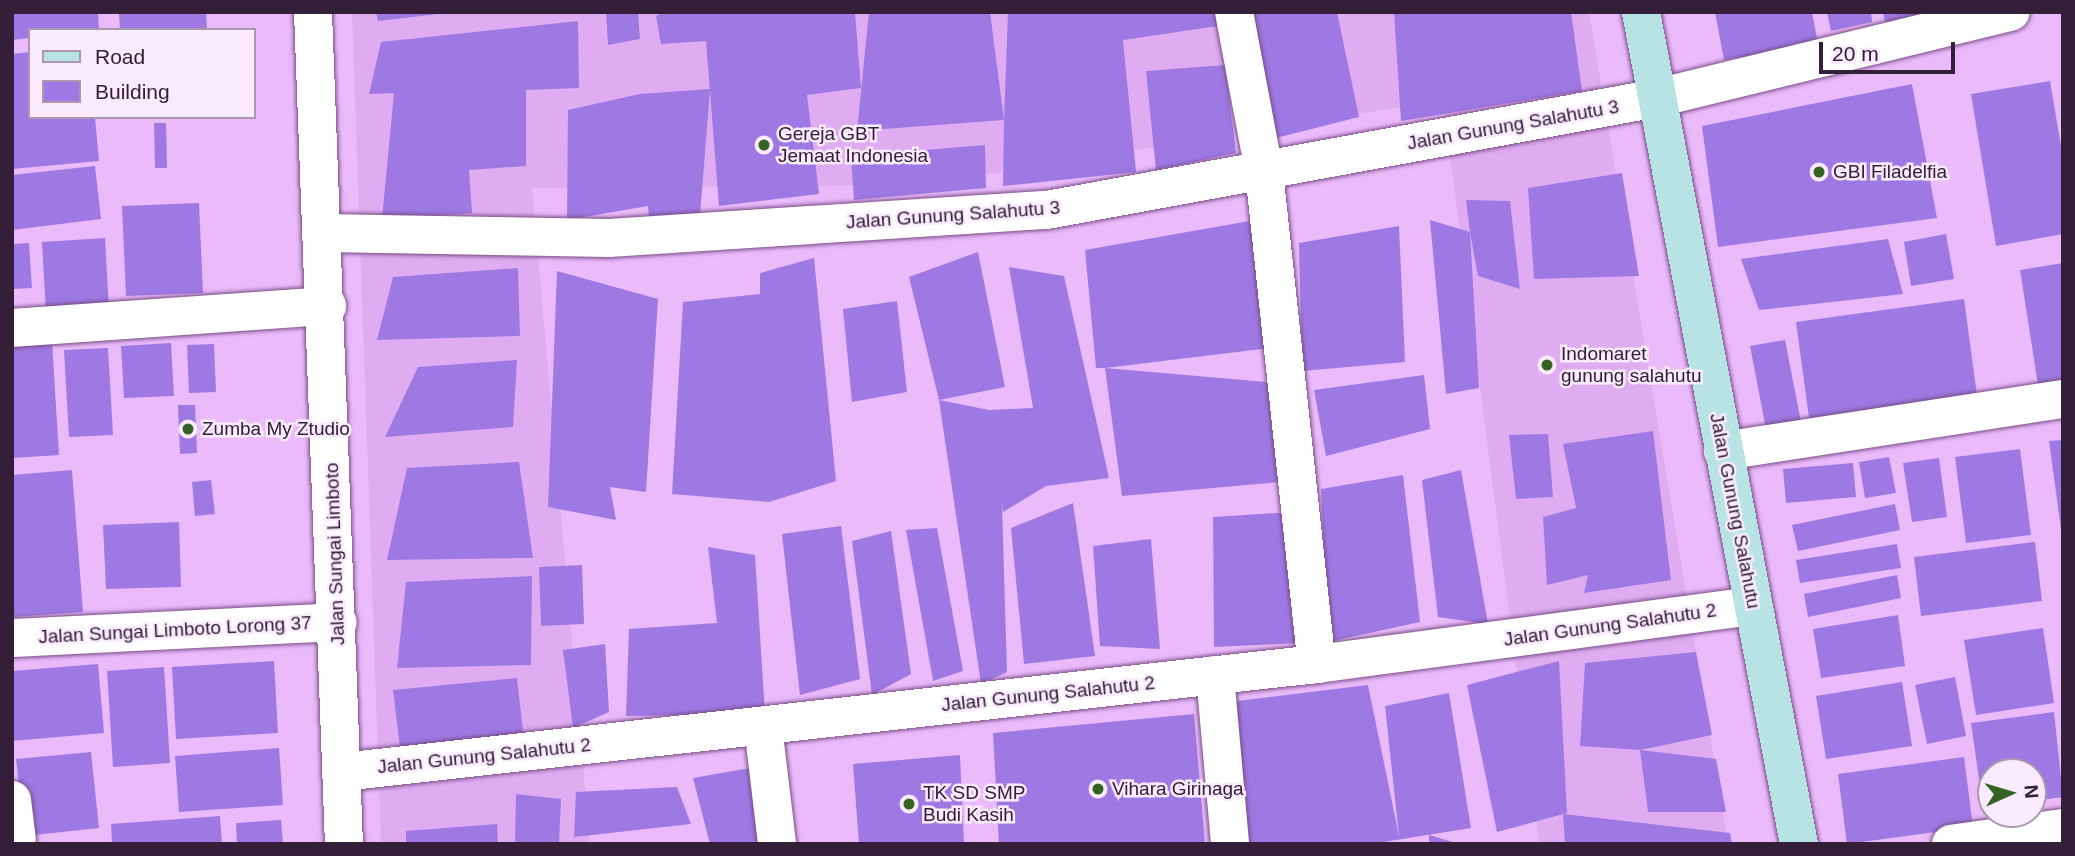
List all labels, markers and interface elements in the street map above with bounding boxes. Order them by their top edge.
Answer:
legend [28,28,256,119]
scale bar [1823,28,1960,72]
text: 20 m [1832,42,1879,65]
text: Road [95,45,145,68]
text: Building [95,80,170,103]
street label: Jalan Gunung Salahutu 3 [1405,95,1621,155]
place label: Gereja GBT Jemaat Indonesia [778,123,928,167]
marker: Gereja GBT Jemaat Indonesia [756,137,772,153]
place label: GBI Filadelfia [1833,161,1947,183]
marker: GBI Filadelfia [1811,164,1827,180]
street label: Jalan Gunung Salahutu 3 [845,196,1061,234]
place label: Indomaret gunung salahutu [1561,343,1702,387]
marker: Indomaret gunung salahutu [1539,357,1555,373]
street label: Jalan Gunung Salahutu [1705,411,1765,611]
place label: Zumba My Ztudio [202,418,350,440]
marker: Zumba My Ztudio [180,421,196,437]
street label: Jalan Sungai Limboto [320,462,350,646]
street label: Jalan Gunung Salahutu 2 [1502,599,1718,651]
street label: Jalan Sungai Limboto Lorong 37 [38,611,312,649]
street label: Jalan Gunung Salahutu 2 [940,671,1156,717]
street label: Jalan Gunung Salahutu 2 [376,733,592,779]
north arrow [1977,758,2047,828]
place label: Vihara Girinaga [1112,778,1244,800]
marker: Vihara Girinaga [1090,781,1106,797]
place label: TK SD SMP Budi Kasih [923,782,1025,826]
text: N [2020,784,2042,799]
marker: TK SD SMP Budi Kasih [901,796,917,812]

